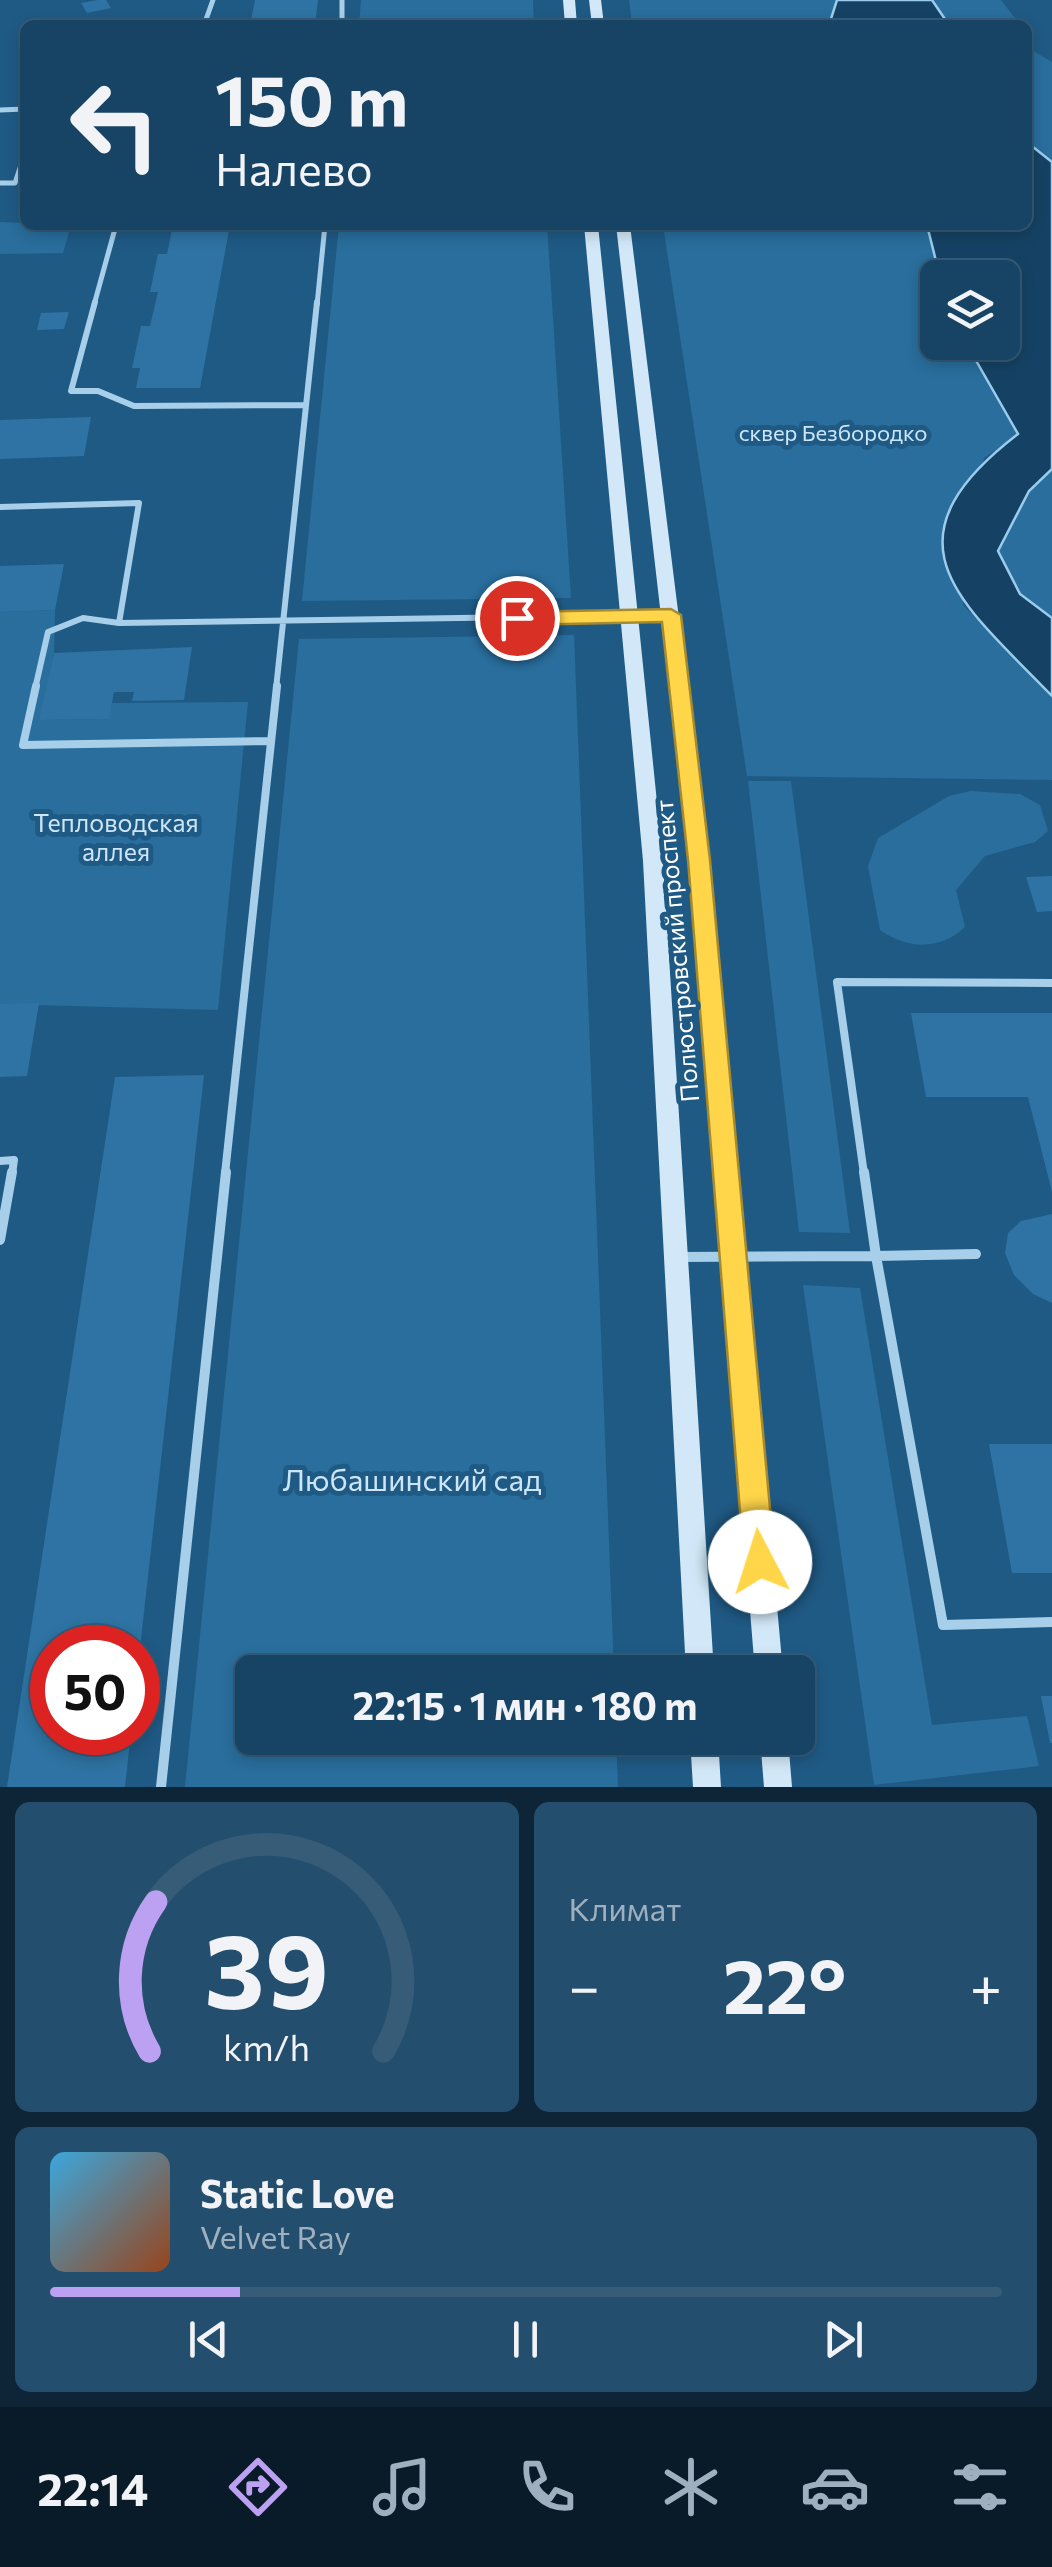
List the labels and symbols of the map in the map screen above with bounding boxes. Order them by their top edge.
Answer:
park label: сквер Безбородко [739,419,927,446]
pin [475,576,560,661]
street label: Полюстровский проспект [648,798,704,1103]
park label: Тепловодская аллея [33,807,199,866]
park label: Любашинский сад [282,1460,542,1497]
position arrow [708,1510,812,1614]
speed limit sign: 50 [30,1625,160,1755]

